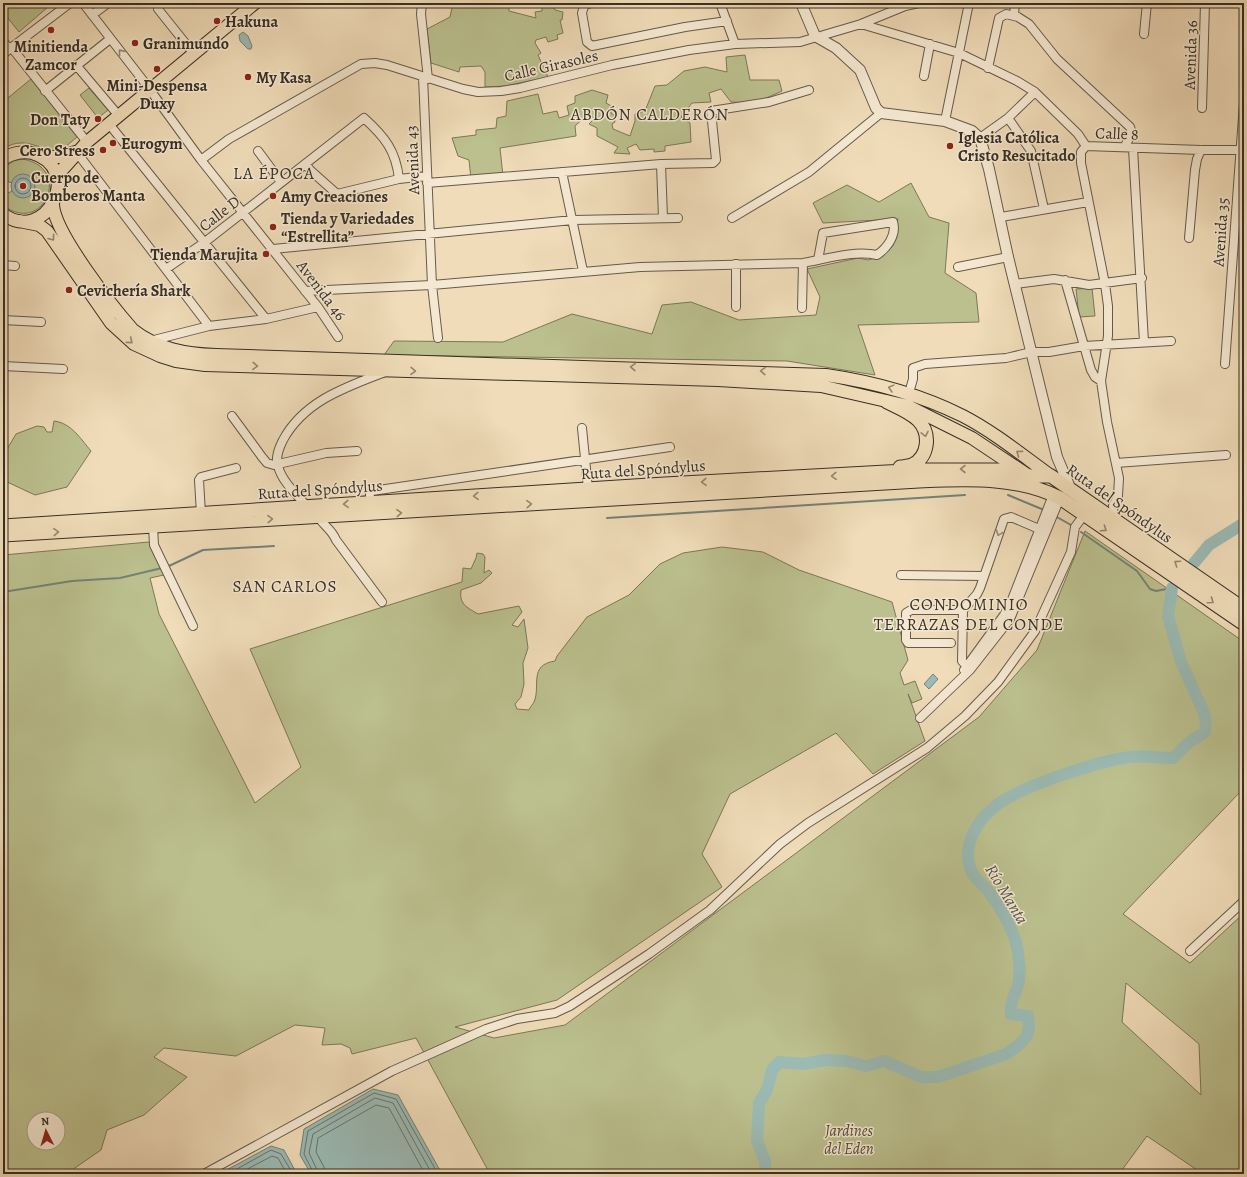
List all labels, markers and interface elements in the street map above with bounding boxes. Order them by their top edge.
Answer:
place label: Hakuna [225,11,278,33]
marker: Hakuna [212,16,222,26]
street label: Avenida 36 [1179,20,1203,91]
marker: Minitienda Zamcor [46,25,56,35]
place label: Granimundo [143,33,229,55]
place label: Minitienda Zamcor [14,36,88,76]
marker: Granimundo [130,38,140,48]
street label: Calle Girasoles [502,44,600,87]
one-way arrow [118,50,125,57]
marker: Mini-Despensa Duxy [152,64,162,74]
place label: My Kasa [256,67,312,89]
marker: My Kasa [243,72,253,82]
place label: Mini-Despensa Duxy [106,75,208,115]
district label: ABDÓN CALDERÓN [570,103,729,126]
place label: Don Taty [30,109,91,131]
marker: Don Taty [93,114,103,124]
street label: Calle 8 [1095,122,1139,146]
street label: Avenida 43 [401,125,425,196]
place label: Iglesia Católica Cristo Resucitado [958,127,1076,167]
place label: Eurogym [121,133,183,155]
marker: Eurogym [108,138,118,148]
place label: Cero Stress [20,140,95,162]
marker: Iglesia Católica Cristo Resucitado [945,141,955,151]
marker: Cero Stress [98,145,108,155]
district label: LA ÉPOCA [233,162,315,185]
place label: Cuerpo de Bomberos Manta [31,167,146,207]
marker: Cuerpo de Bomberos Manta [18,181,28,191]
place label: Amy Creaciones [280,186,388,208]
street label: Calle D [194,191,245,237]
marker: Amy Creaciones [268,191,278,201]
street label: Avenida 35 [1208,197,1234,268]
place label: Tienda y Variedades “Estrellita” [281,208,414,248]
marker: Tienda y Variedades “Estrellita” [268,222,278,232]
one-way arrow [48,233,55,240]
place label: Tienda Marujita [151,244,258,266]
marker: Tienda Marujita [261,249,271,259]
street label: Avenida 46 [291,255,351,325]
place label: Cevichería Shark [77,280,191,302]
marker: Cevichería Shark [64,285,74,295]
one-way arrow [126,336,133,343]
one-way arrow [252,362,258,371]
one-way arrow [630,363,636,371]
one-way arrow [410,367,416,375]
one-way arrow [760,367,766,376]
one-way arrow [888,385,895,393]
one-way arrow [921,431,929,437]
one-way arrow [1016,450,1023,458]
street label: Ruta del Spóndylus [580,455,706,485]
street label: Ruta del Spóndylus [1062,459,1177,549]
one-way arrow [960,465,966,473]
one-way arrow [831,471,837,480]
street label: Ruta del Spóndylus [257,475,383,505]
one-way arrow [701,478,707,486]
one-way arrow [473,491,479,500]
one-way arrow [343,500,349,508]
one-way arrow [526,500,532,509]
one-way arrow [396,508,402,517]
one-way arrow [267,515,273,524]
one-way arrow [1100,524,1107,532]
one-way arrow [53,527,59,536]
one-way arrow [995,530,1004,537]
one-way arrow [1175,561,1182,568]
district label: SAN CARLOS [233,575,337,598]
district label: CONDOMINIO TERRAZAS DEL CONDE [874,593,1064,636]
one-way arrow [1207,596,1214,603]
water label: Río Manta [980,860,1034,929]
north arrow [26,1111,66,1151]
text: N [41,1114,50,1129]
park label: Jardines del Eden [824,1120,874,1160]

